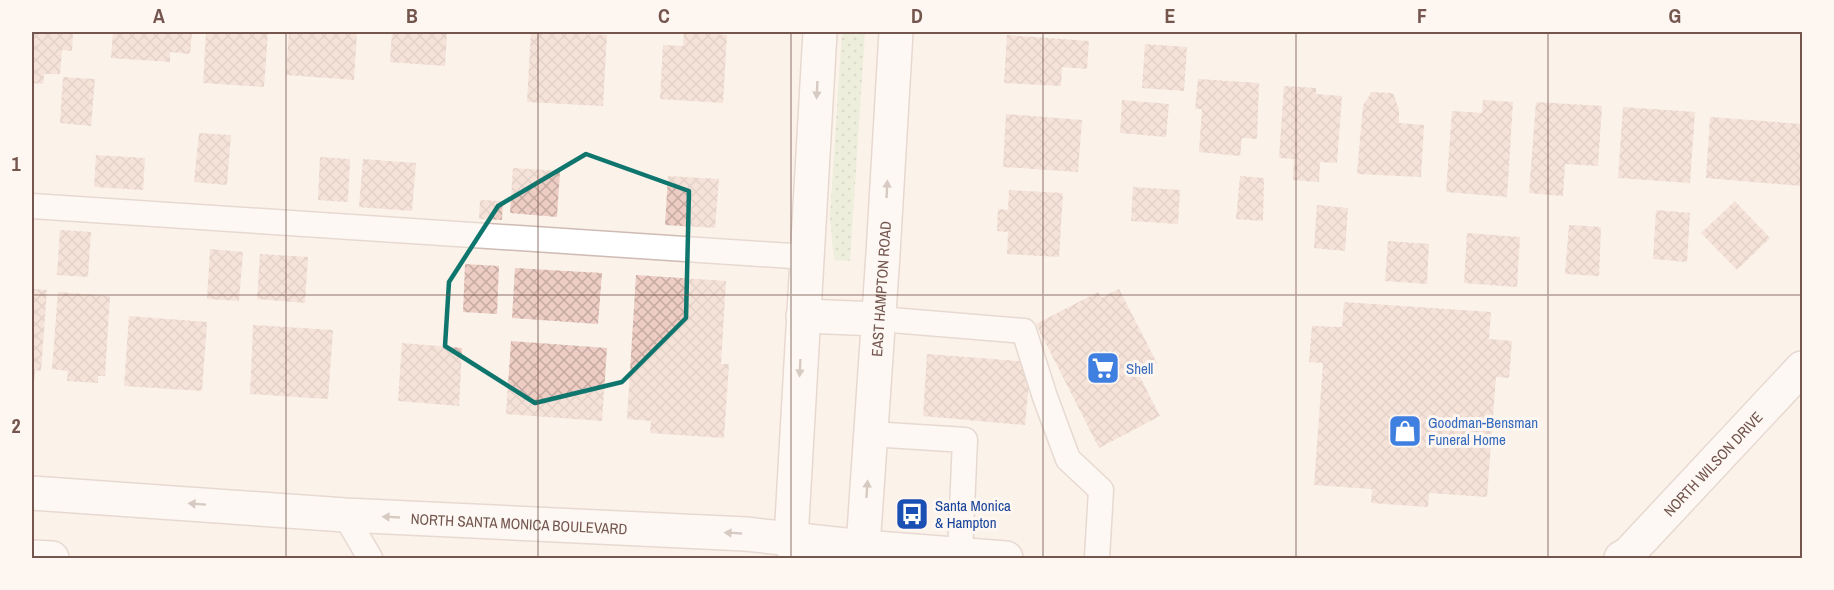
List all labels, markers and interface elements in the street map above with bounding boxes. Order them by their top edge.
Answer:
text: A [153,2,165,29]
text: B [406,2,418,29]
text: C [658,2,670,29]
text: D [911,2,923,29]
text: E [1165,2,1176,29]
text: F [1417,2,1427,29]
text: G [1669,2,1681,29]
one-way arrow [812,80,822,99]
text: 1 [11,150,21,177]
one-way arrow [882,180,891,199]
street label: EAST HAMPTON ROAD [866,220,895,357]
supermarket icon: Shell [1085,350,1121,386]
place label: Shell [1126,358,1153,379]
one-way arrow [796,359,805,378]
street label: NORTH WILSON DRIVE [1658,406,1767,521]
text: 2 [11,412,21,439]
place label: Goodman-Bensman Funeral Home [1428,412,1538,450]
shop icon: Goodman-Bensman Funeral Home [1387,413,1423,449]
one-way arrow [862,479,871,498]
place label: Santa Monica & Hampton [935,495,1011,533]
bus stop icon: Santa Monica & Hampton [894,496,930,532]
one-way arrow [187,500,206,509]
street label: NORTH SANTA MONICA BOULEVARD [410,508,628,539]
one-way arrow [382,512,401,521]
one-way arrow [723,529,742,538]

